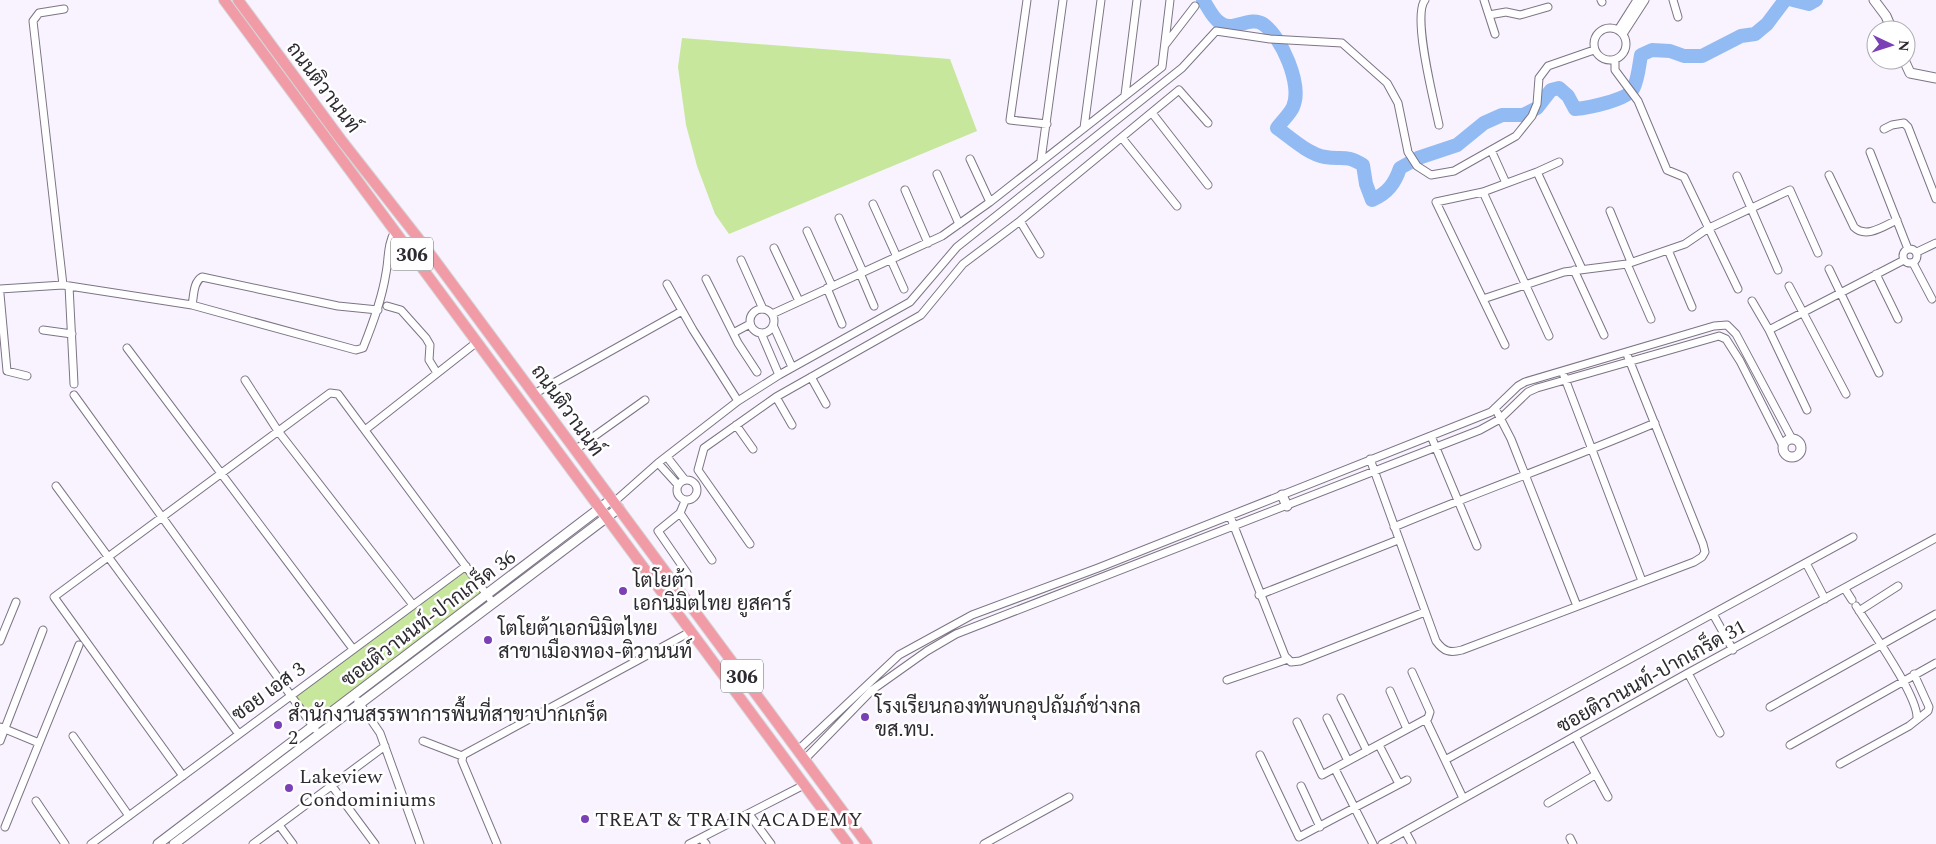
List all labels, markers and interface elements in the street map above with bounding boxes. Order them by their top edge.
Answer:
north arrow [1866,20,1916,70]
street label: ถนนติวานนท์ [279,36,368,140]
text: N [1893,39,1914,52]
road number: 306 [391,238,433,270]
street label: ถนนติวานนท์ [523,358,611,463]
street label: ซอยติวานนท์-ปากเกร็ด 36 [334,542,522,695]
place label: โตโยต้า เอกนิมิตไทย ยูสคาร์ [632,566,791,619]
marker: โตโยต้า เอกนิมิตไทย ยูสคาร์ [617,585,629,597]
street label: ซอยติวานนท์-ปากเกร็ด 31 [1551,611,1752,741]
place label: โตโยต้าเอกนิมิตไทย สาขาเมืองทอง-ติวานนท์ [497,614,692,667]
marker: โตโยต้าเอกนิมิตไทย สาขาเมืองทอง-ติวานนท์ [482,634,494,646]
street label: ซอย เอส 3 [225,655,312,729]
road number: 306 [721,659,763,692]
place label: โรงเรียนกองทัพบกอุปถัมภ์ช่างกล ขส.ทบ. [874,692,1141,745]
place label: สำนักงานสรรพาการพื้นที่สาขาปากเกร็ด 2 [288,696,608,753]
marker: โรงเรียนกองทัพบกอุปถัมภ์ช่างกล ขส.ทบ. [859,711,871,723]
marker: สำนักงานสรรพาการพื้นที่สาขาปากเกร็ด 2 [272,719,284,731]
place label: Lakeview Condominiums [299,762,436,815]
marker: Lakeview Condominiums [283,782,295,794]
place label: TREAT & TRAIN ACADEMY [595,805,863,835]
marker: TREAT & TRAIN ACADEMY [579,813,591,825]

